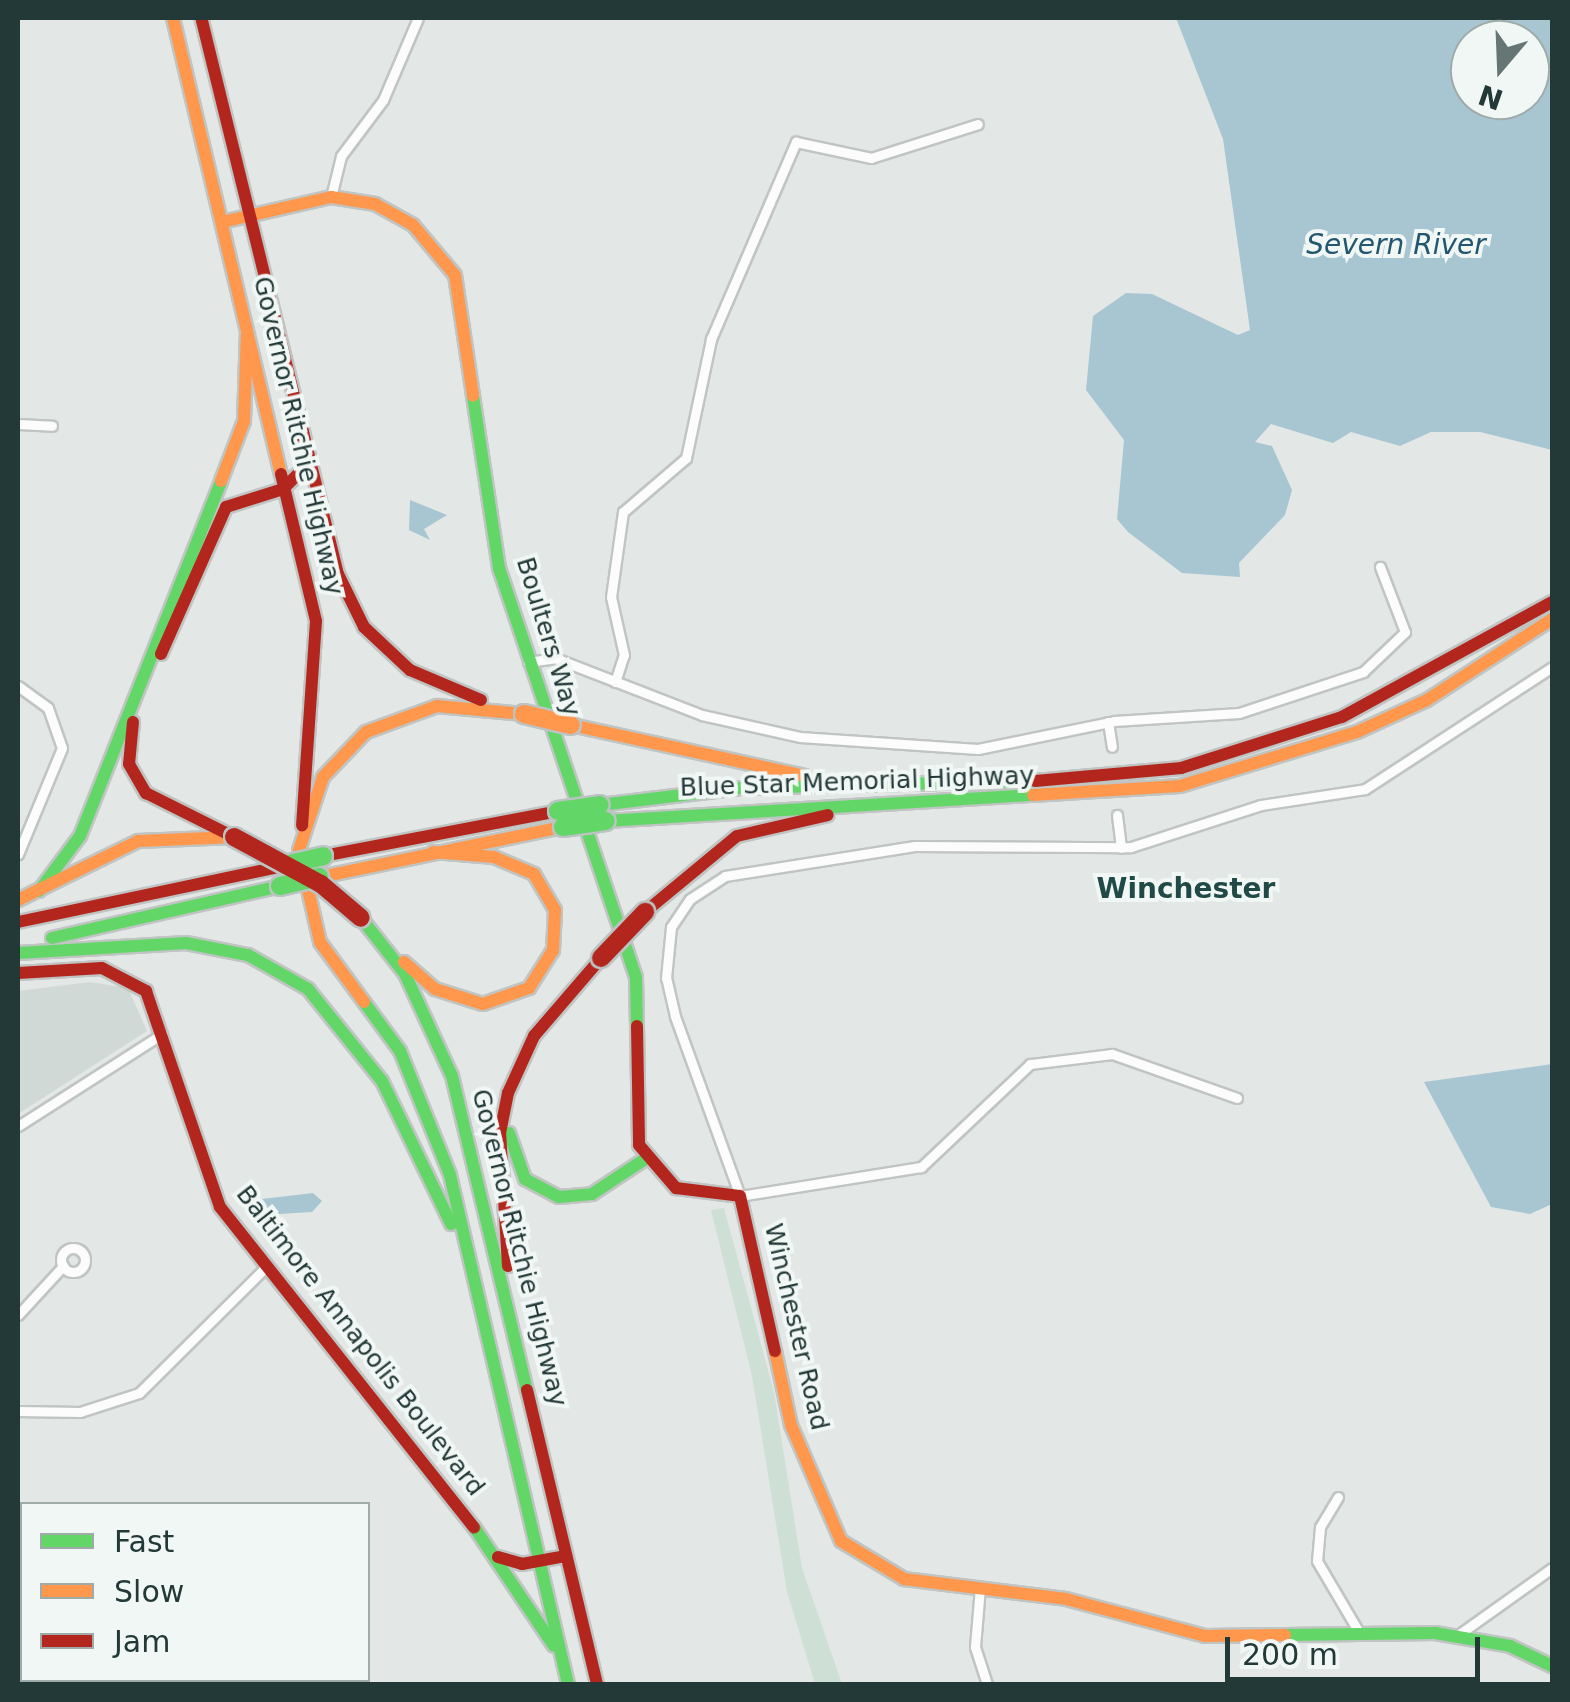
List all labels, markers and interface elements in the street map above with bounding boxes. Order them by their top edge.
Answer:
north arrow [1450,20,1550,120]
text: N [1474,78,1507,116]
water label: Severn River [1306,228,1486,262]
street label: Governor Ritchie Highway [247,274,349,598]
street label: Boulters Way [510,554,586,720]
street label: Blue Star Memorial Highway [679,761,1035,803]
district label: Winchester [1097,872,1275,906]
street label: Governor Ritchie Highway [465,1086,573,1410]
street label: Baltimore Annapolis Boulevard [230,1180,490,1502]
street label: Winchester Road [758,1221,834,1433]
legend [20,1502,370,1682]
text: Fast [114,1524,174,1559]
text: Slow [114,1574,184,1609]
scale bar [1230,1617,1485,1679]
text: Jam [114,1624,170,1659]
text: 200 m [1242,1637,1338,1672]

